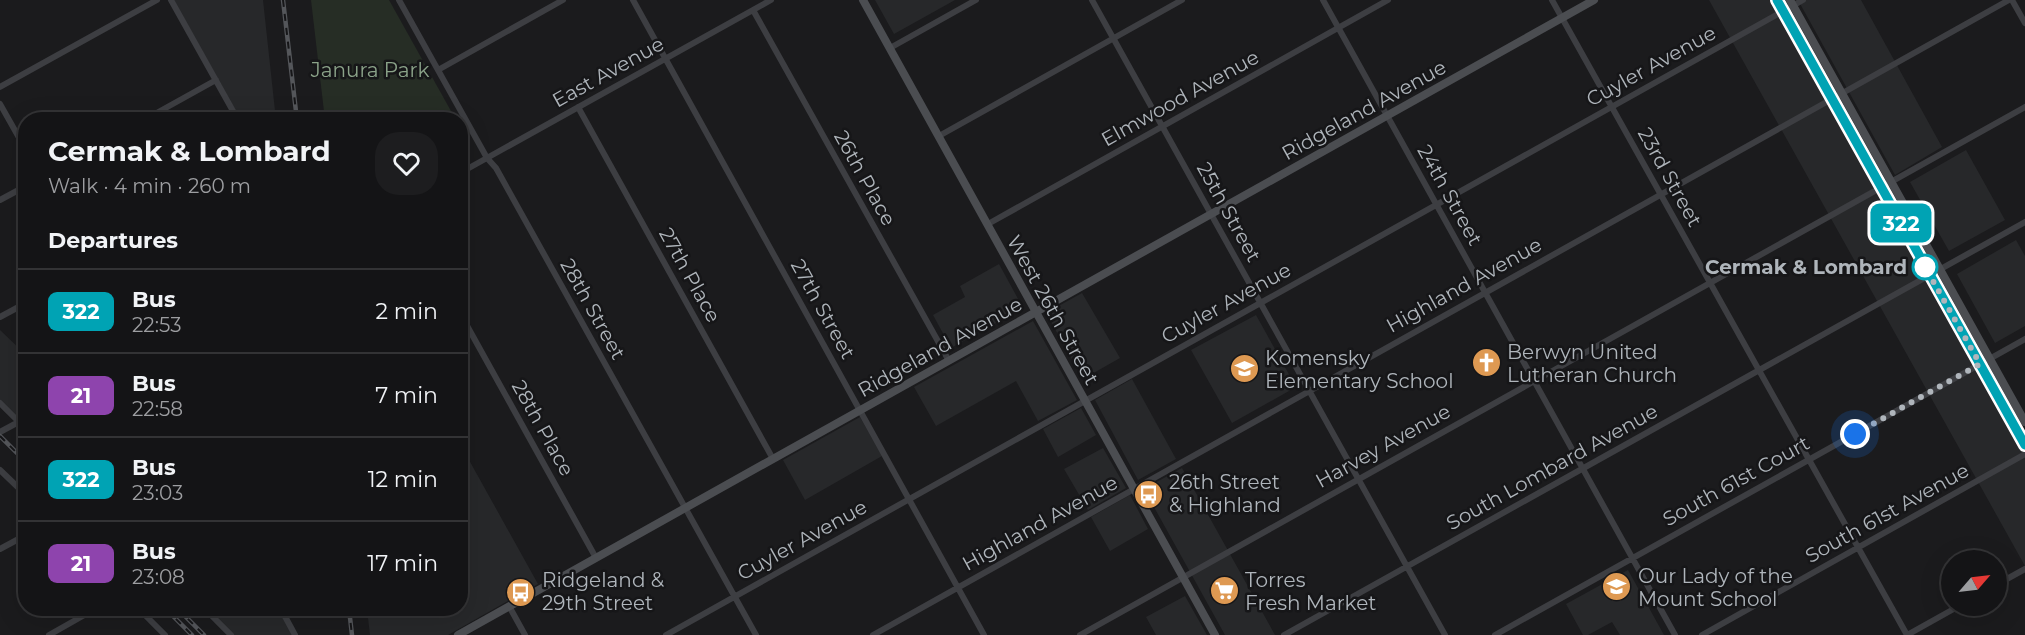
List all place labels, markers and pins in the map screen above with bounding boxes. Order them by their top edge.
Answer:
marker: Cermak & Lombard [1912,254,1938,280]
place label: Cermak & Lombard [1705,255,1907,279]
place label: Berwyn United Lutheran Church [1507,340,1677,387]
place label: Komensky Elementary School [1265,346,1454,393]
church icon: Berwyn United Lutheran Church [1470,347,1502,379]
school or university icon: Komensky Elementary School [1228,353,1260,385]
place label: 26th Street & Highland [1169,470,1281,517]
bus stop icon: 26th Street & Highland [1132,478,1164,510]
place label: Our Lady of the Mount School [1638,564,1793,611]
place label: Ridgeland & 29th Street [542,568,665,615]
place label: Torres Fresh Market [1245,568,1376,615]
school or university icon: Our Lady of the Mount School [1601,571,1633,603]
supermarket icon: Torres Fresh Market [1208,575,1240,607]
bus stop icon: Ridgeland & 29th Street [505,576,537,608]

